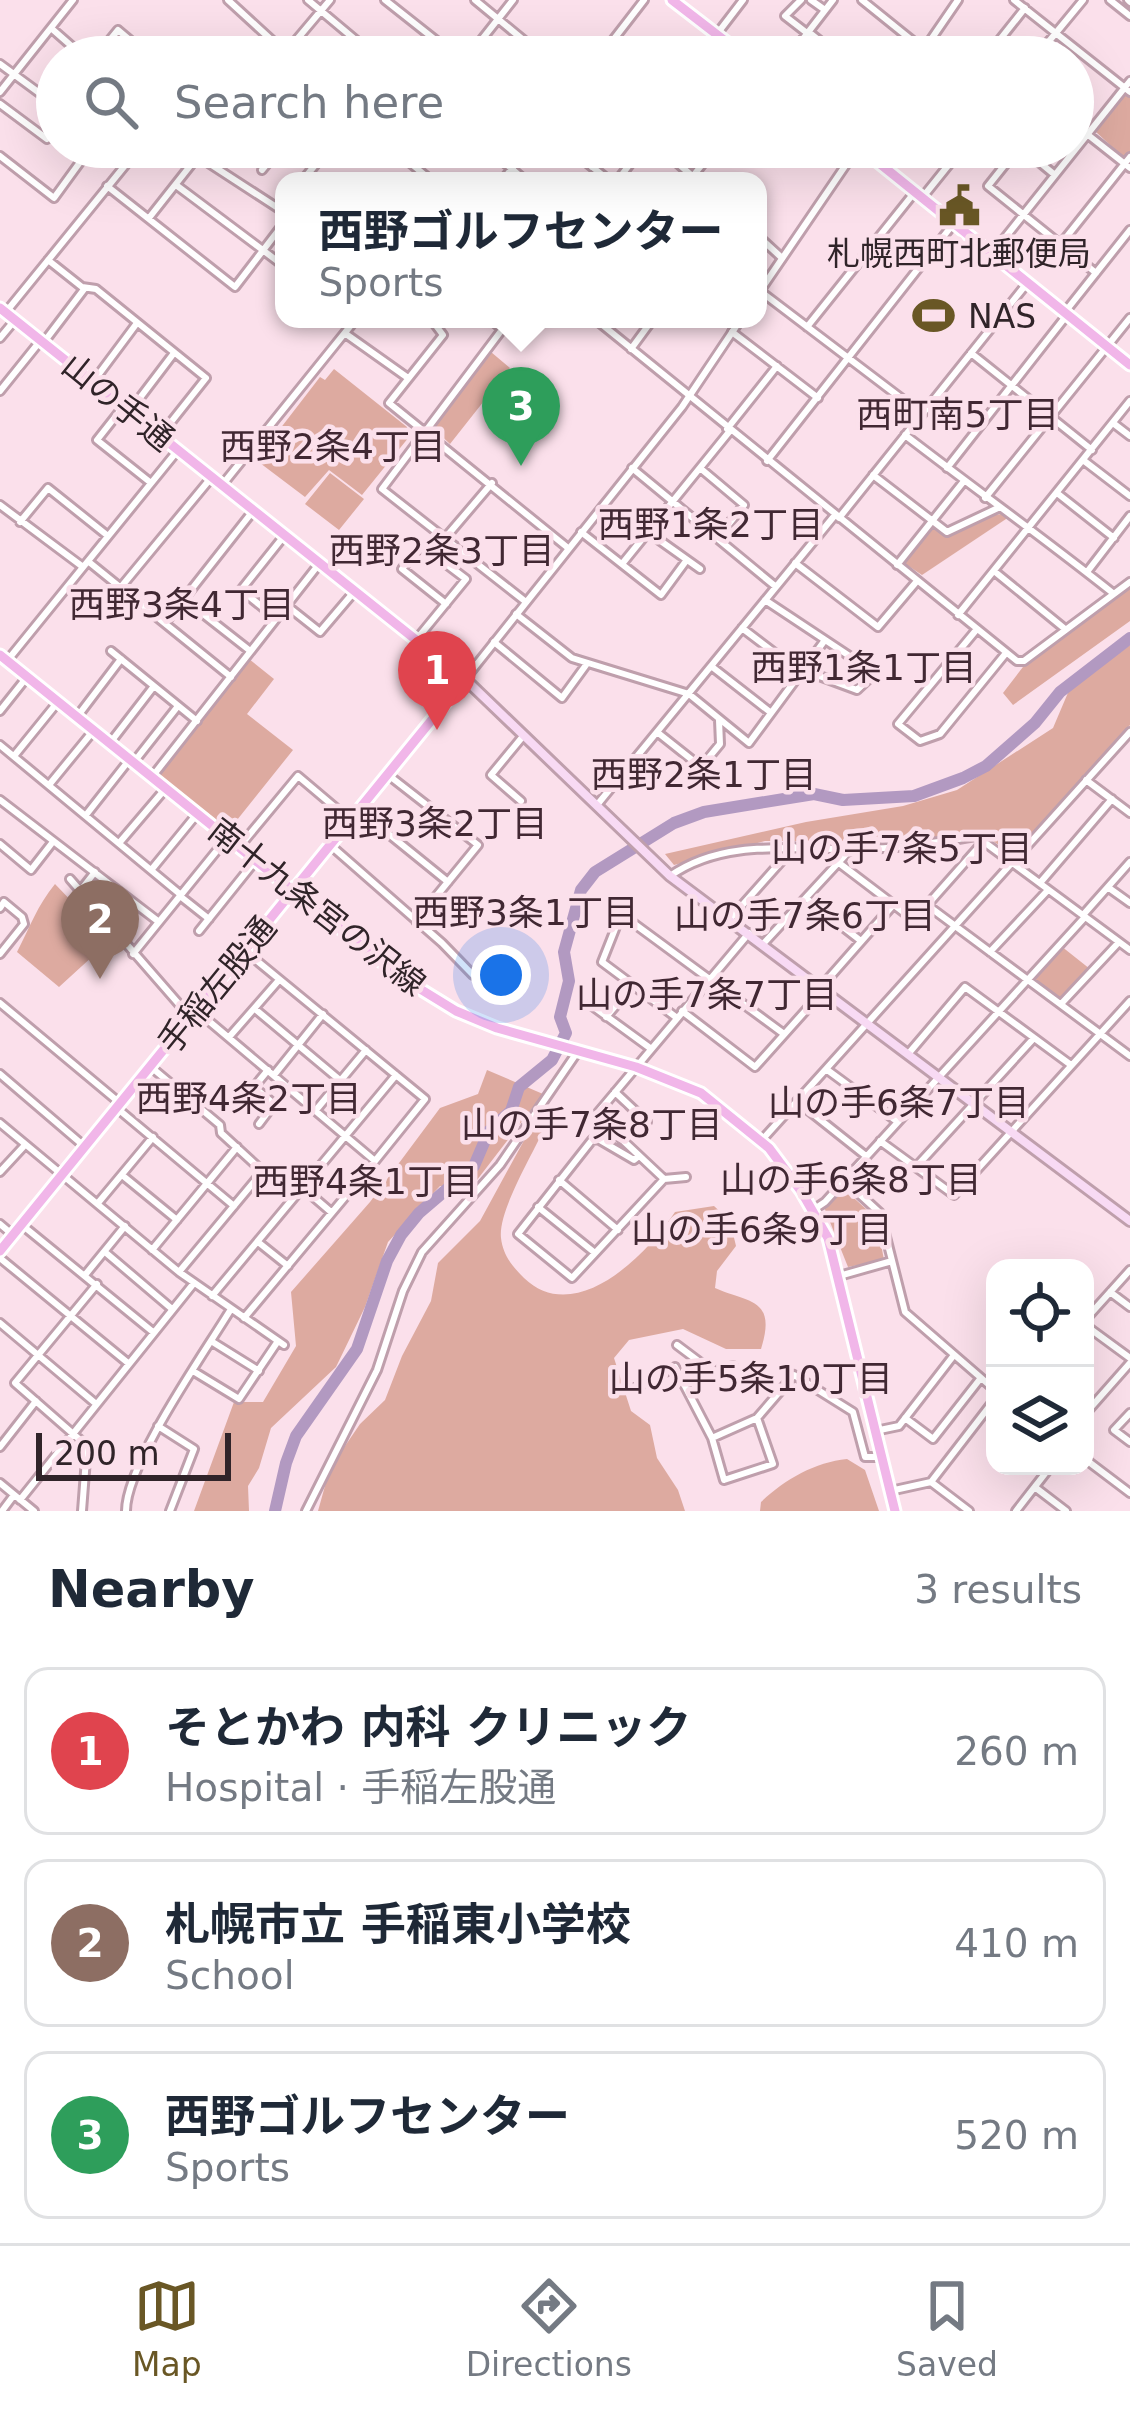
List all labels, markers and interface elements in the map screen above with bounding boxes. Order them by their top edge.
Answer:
search box [36,36,1094,168]
icon: search [78,69,144,135]
text: Search here [174,76,444,129]
popup [275,172,767,328]
public building icon: 札幌西町北郵便局 [936,182,982,228]
text: 西野ゴルフセンター [318,205,724,258]
place label: 札幌西町北郵便局 [827,234,1091,273]
text: Sports [318,260,444,305]
sports icon: NAS [911,293,957,339]
place label: NAS [968,297,1036,336]
street label: 山の手通 [54,345,182,459]
pin: 3 [482,367,560,466]
district label: 西町南5丁目 [857,394,1059,435]
district label: 西野2条4丁目 [220,426,446,467]
district label: 西野1条2丁目 [598,504,824,545]
district label: 西野2条3丁目 [329,530,555,571]
district label: 西野3条4丁目 [69,584,295,625]
pin: 1 [398,631,476,730]
district label: 西野1条1丁目 [751,647,977,688]
district label: 西野2条1丁目 [591,754,817,795]
district label: 西野3条2丁目 [322,803,548,844]
street label: 南十九条宮の沢線 [201,810,433,1004]
district label: 山の手7条5丁目 [771,828,1033,869]
pin: 2 [61,880,139,979]
district label: 西野3条1丁目 [413,892,639,933]
district label: 山の手7条6丁目 [674,895,936,936]
street label: 手稲左股通 [150,909,284,1061]
your location [471,945,531,1005]
district label: 山の手7条7丁目 [576,974,838,1015]
district label: 西野4条2丁目 [136,1078,362,1119]
district label: 山の手6条7丁目 [768,1082,1030,1123]
district label: 山の手7条8丁目 [461,1104,723,1145]
district label: 山の手6条8丁目 [720,1159,982,1200]
district label: 西野4条1丁目 [253,1161,479,1202]
district label: 山の手6条9丁目 [631,1209,893,1250]
map controls [986,1259,1094,1475]
button: locate [986,1259,1094,1367]
district label: 山の手5条10丁目 [609,1358,893,1399]
button: layers [986,1367,1094,1475]
scale bar [36,1427,231,1480]
text: 200 m [54,1434,160,1473]
text: Nearby [48,1560,255,1619]
text: 3 results [914,1567,1082,1612]
text: そとかわ 内科 クリニック [165,1701,691,1754]
text: 1 [76,1729,104,1774]
text: 260 m [954,1729,1079,1774]
text: Hospital · 手稲左股通 [165,1765,556,1810]
text: 札幌市立 手稲東小学校 [165,1898,631,1951]
text: 2 [76,1921,104,1966]
text: 410 m [954,1921,1079,1966]
text: School [165,1953,294,1998]
text: 西野ゴルフセンター [165,2090,570,2143]
text: 3 [76,2113,104,2158]
text: 520 m [954,2113,1079,2158]
text: Sports [165,2145,290,2190]
tab: Map [132,2273,202,2384]
tab: Directions [466,2273,632,2384]
tab: Saved [896,2273,998,2384]

